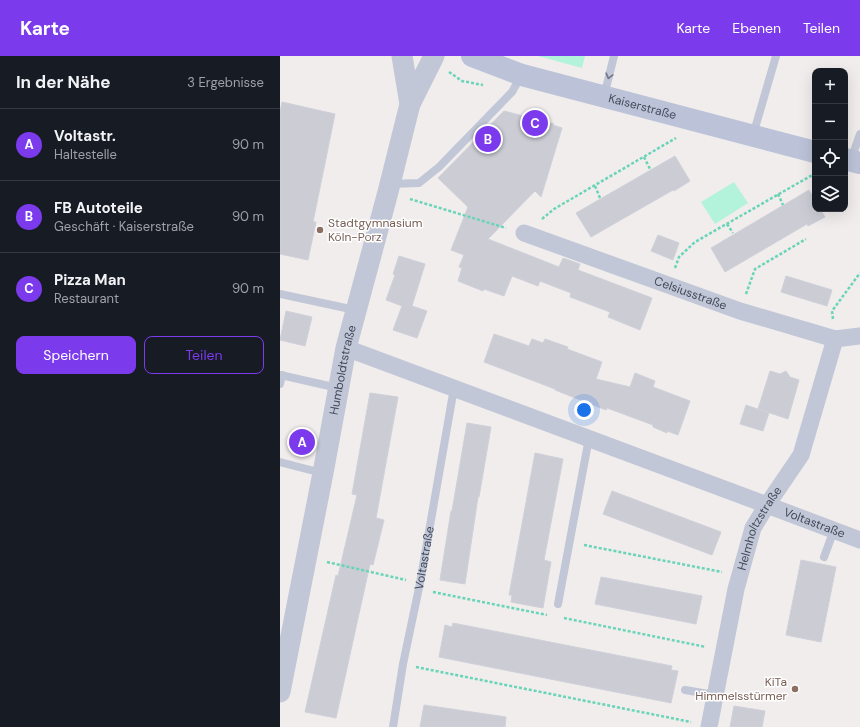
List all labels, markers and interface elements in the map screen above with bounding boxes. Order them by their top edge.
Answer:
text: Karte [20,16,70,41]
text: Karte [676,19,710,37]
text: Ebenen [732,19,781,37]
text: Teilen [803,19,840,37]
map controls [812,68,848,212]
button: + [812,68,848,104]
text: In der Nähe [16,71,111,93]
one-way arrow [605,73,613,79]
text: 3 Ergebnisse [187,74,264,91]
street label: Kaiserstraße [607,90,678,123]
button: − [812,104,848,140]
pin: C [522,108,548,138]
pin: B [475,124,501,154]
text: Voltastr. [54,126,116,146]
text: A [24,136,34,153]
text: 90 m [232,136,264,153]
button: locate [812,140,848,176]
text: Haltestelle [54,146,117,163]
button: layers [812,176,848,212]
text: FB Autoteile [54,198,143,218]
text: B [25,208,33,225]
text: 90 m [232,208,264,225]
place label: Stadtgymnasium Köln-Porz [328,215,422,245]
text: Geschäft · Kaiserstraße [54,218,194,235]
marker: Stadtgymnasium Köln-Porz [315,225,325,235]
text: Pizza Man [54,270,126,290]
street label: Celsiusstraße [652,273,729,314]
text: C [24,280,34,297]
text: 90 m [232,280,264,297]
text: Restaurant [54,290,119,307]
street label: Humboldtstraße [326,323,360,416]
button: Speichern [16,336,136,374]
button: Teilen [144,336,264,374]
your location [574,400,594,420]
pin: A [289,427,315,457]
street label: Helmholtzstraße [734,483,785,572]
street label: Voltastraße [781,504,848,542]
street label: Voltastraße [411,525,438,591]
place label: KiTa Himmelsstürmer [695,674,788,704]
marker: KiTa Himmelsstürmer [790,684,800,694]

